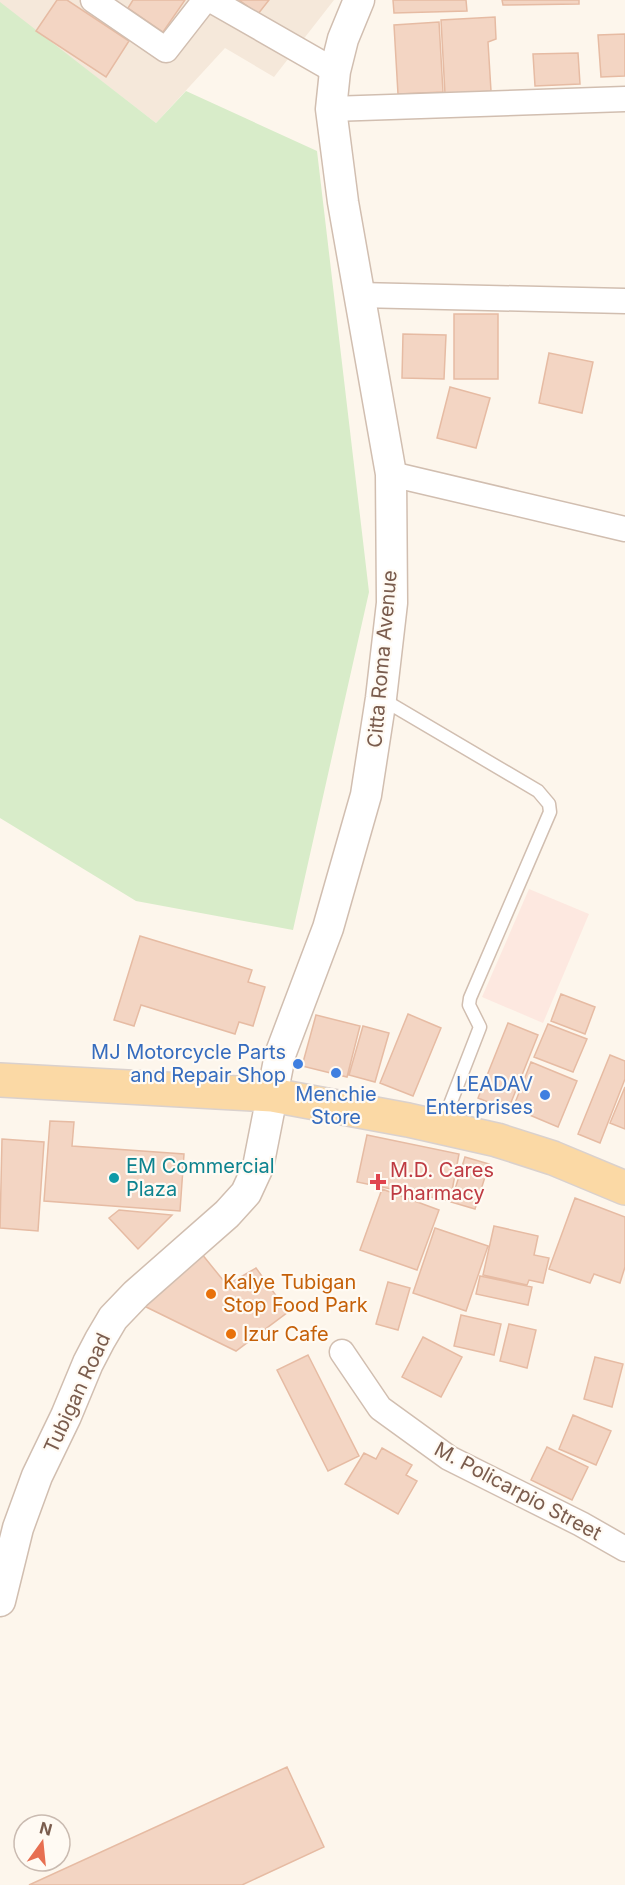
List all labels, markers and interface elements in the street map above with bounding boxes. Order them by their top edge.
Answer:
street label: Citta Roma Avenue [362,569,402,749]
place label: MJ Motorcycle Parts and Repair Shop [91,1040,286,1087]
marker: MJ Motorcycle Parts and Repair Shop [291,1057,305,1071]
marker: Menchie Store [329,1066,343,1080]
place label: LEADAV Enterprises [426,1072,533,1119]
place label: Menchie Store [295,1082,377,1129]
marker: LEADAV Enterprises [538,1088,552,1102]
place label: EM Commercial Plaza [126,1154,275,1201]
place label: M.D. Cares Pharmacy [390,1158,494,1205]
marker: EM Commercial Plaza [107,1171,121,1185]
marker: M.D. Cares Pharmacy [371,1175,385,1189]
place label: Kalye Tubigan Stop Food Park [223,1270,368,1317]
marker: Kalye Tubigan Stop Food Park [204,1287,218,1301]
place label: Izur Cafe [243,1322,329,1346]
marker: Izur Cafe [224,1327,238,1341]
street label: Tubigan Road [39,1329,115,1457]
street label: M. Policarpio Street [430,1437,606,1545]
north arrow [12,1813,72,1873]
text: N [37,1817,54,1840]

